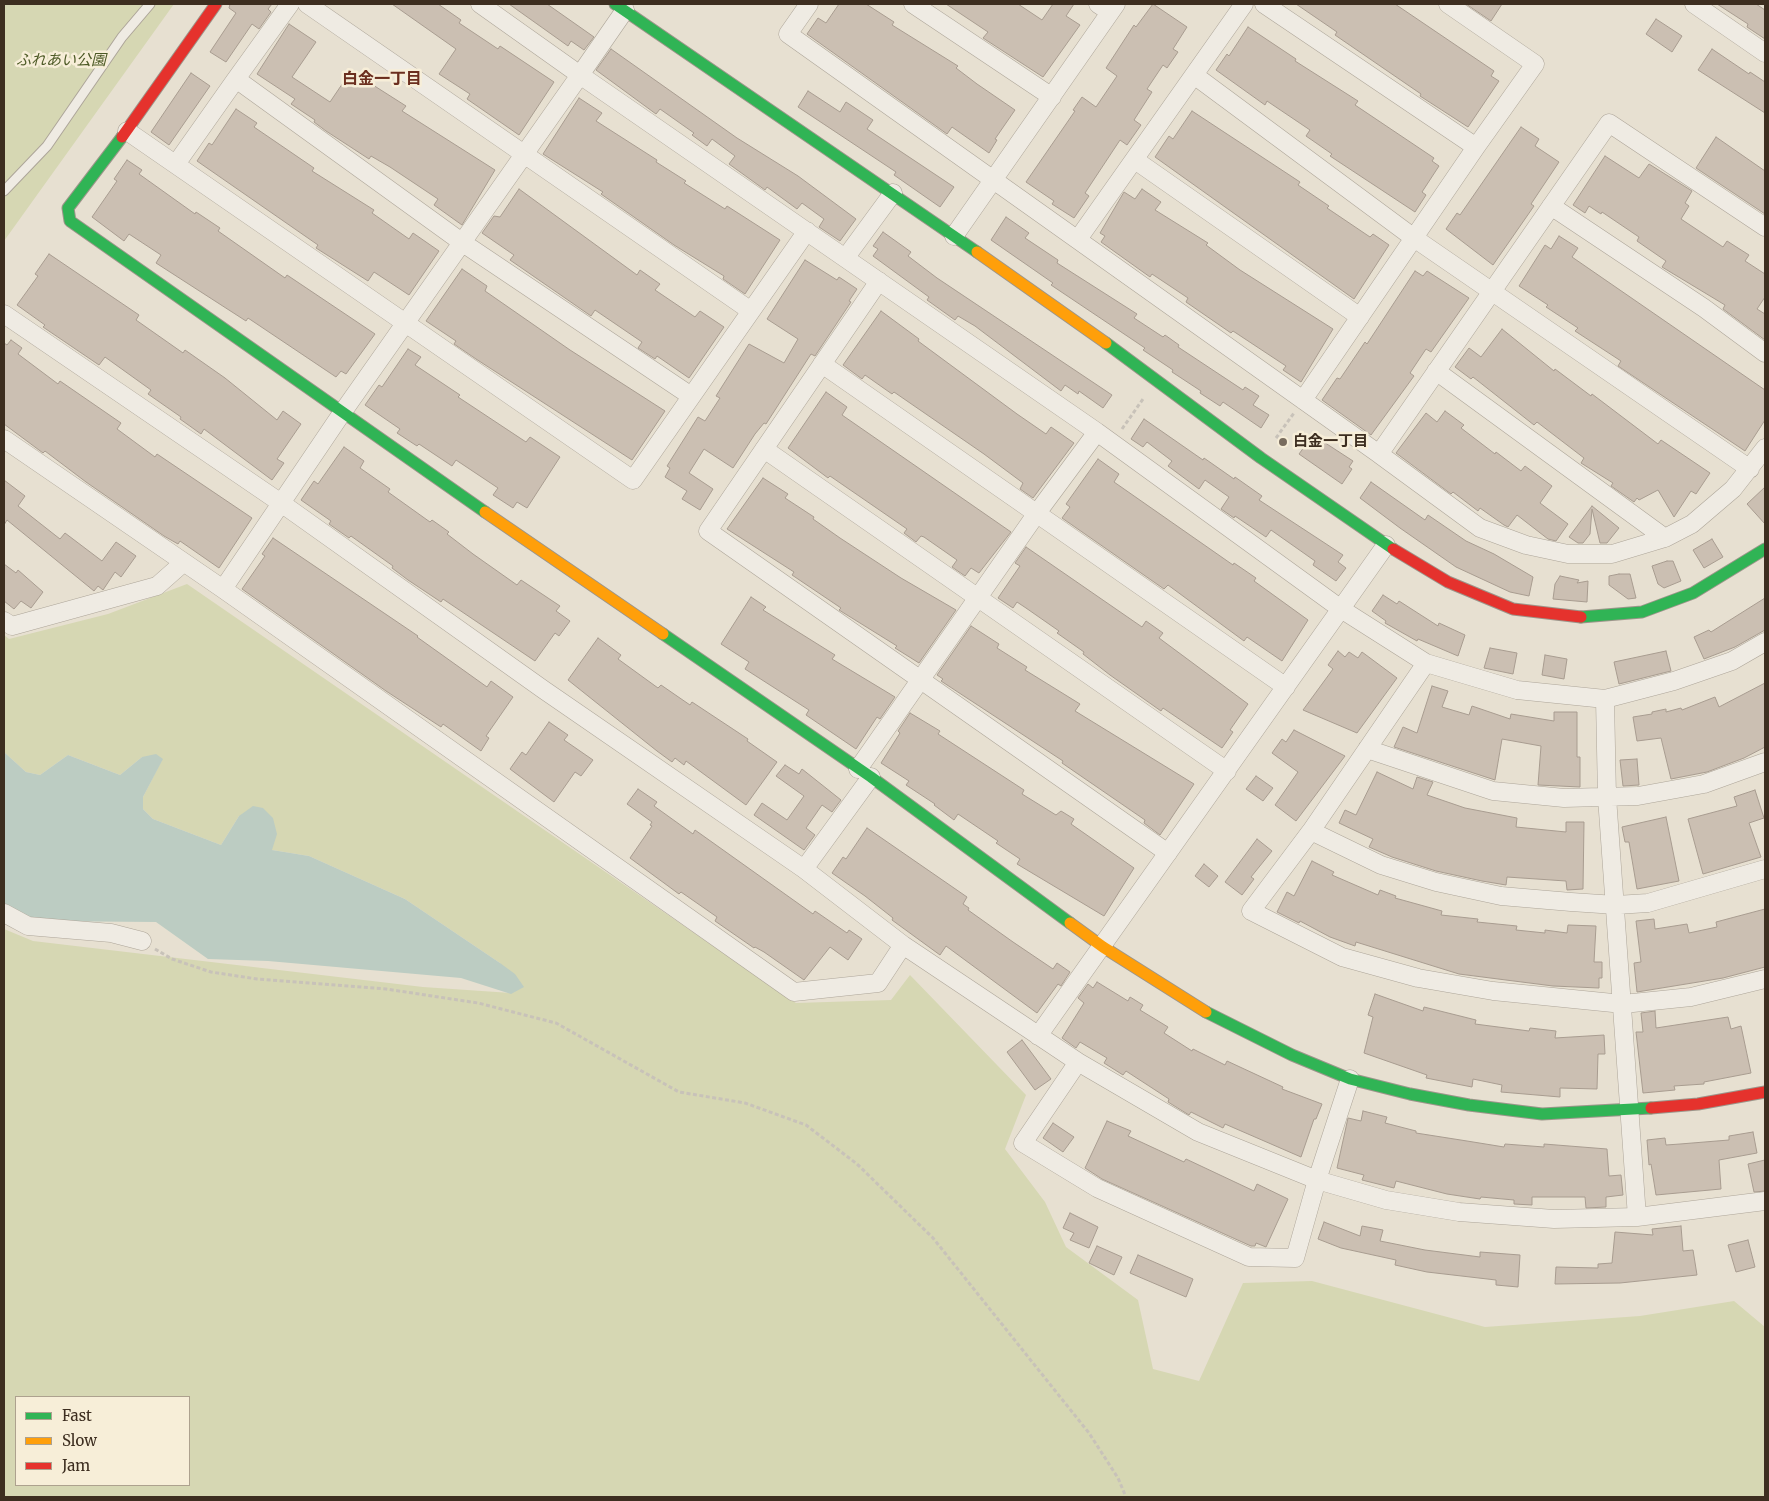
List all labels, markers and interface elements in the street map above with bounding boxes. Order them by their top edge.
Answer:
park label: ふれあい公園 [16,52,106,70]
district label: 白金一丁目 [342,69,422,89]
place label: 白金一丁目 [1293,433,1368,451]
marker: 白金一丁目 [1277,436,1289,448]
legend [15,1396,190,1486]
text: Fast [62,1406,92,1425]
text: Slow [62,1431,97,1450]
text: Jam [62,1456,90,1475]

